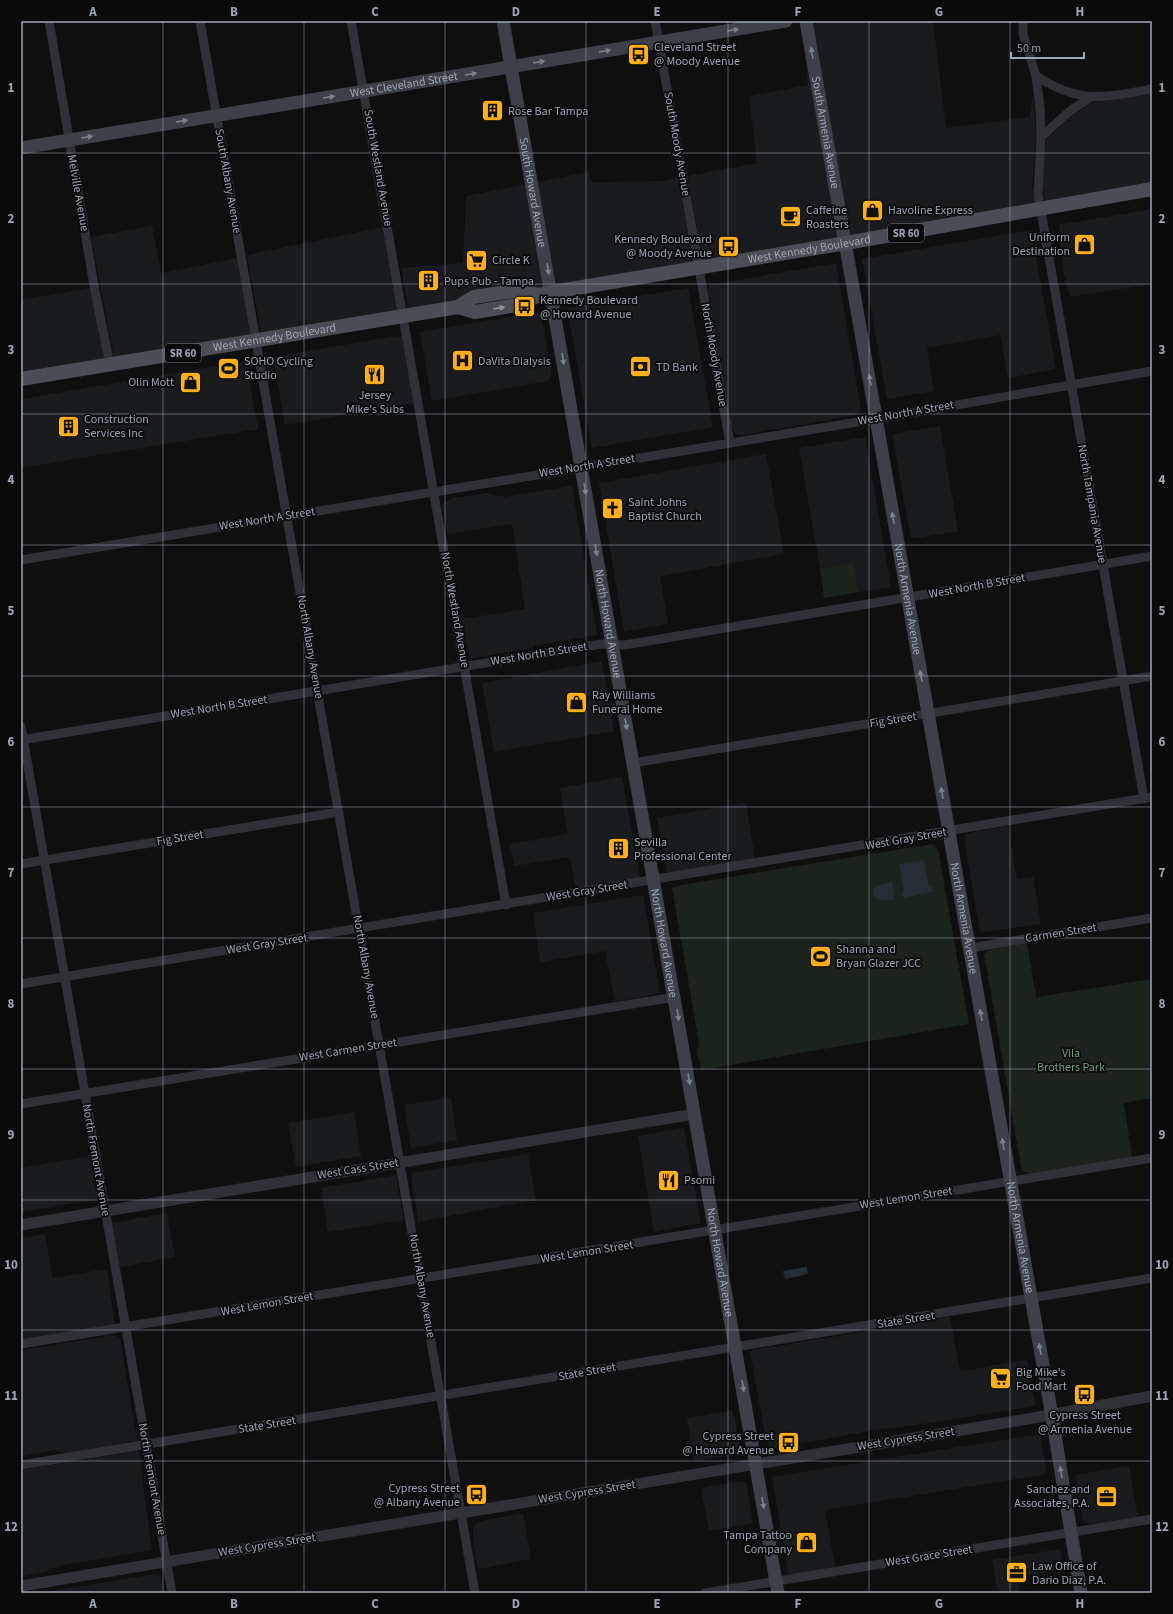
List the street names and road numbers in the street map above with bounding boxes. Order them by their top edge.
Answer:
street label: West Cleveland Street [349,67,459,102]
street label: South Armenia Avenue [807,75,844,190]
street label: South Moody Avenue [659,90,695,198]
street label: South Westland Avenue [359,108,397,228]
street label: South Albany Avenue [210,127,246,235]
street label: South Howard Avenue [515,136,551,249]
street label: Melville Avenue [63,153,93,233]
road number: SR 60 [888,224,924,242]
street label: West Kennedy Boulevard [746,230,872,268]
street label: North Moody Avenue [697,302,731,408]
street label: West Kennedy Boulevard [212,319,337,356]
road number: SR 60 [165,344,201,362]
street label: West North A Street [857,396,955,430]
street label: North Tampania Avenue [1073,443,1111,565]
street label: West North A Street [538,450,636,482]
street label: West North A Street [218,503,316,535]
street label: North Armenia Avenue [890,542,926,656]
street label: North Westland Avenue [436,551,474,669]
street label: North Howard Avenue [591,568,626,680]
street label: West North B Street [927,569,1027,603]
street label: North Albany Avenue [293,594,327,700]
street label: West North B Street [489,638,589,670]
street label: West North B Street [169,691,269,723]
street label: Fig Street [868,708,918,732]
street label: West Gray Street [864,824,948,854]
street label: Fig Street [155,826,205,850]
street label: North Armenia Avenue [946,861,982,975]
street label: West Gray Street [545,876,629,906]
street label: North Howard Avenue [646,887,682,999]
street label: North Albany Avenue [349,914,383,1020]
street label: Carmen Street [1024,919,1098,947]
street label: West Gray Street [225,929,309,959]
street label: West Carmen Street [298,1034,398,1066]
street label: North Fremont Avenue [78,1103,114,1217]
street label: West Cass Street [316,1154,400,1184]
street label: North Armenia Avenue [1002,1180,1039,1294]
street label: West Lemon Street [858,1182,954,1214]
street label: North Howard Avenue [702,1206,738,1318]
street label: North Albany Avenue [405,1233,439,1339]
street label: West Lemon Street [539,1236,635,1268]
street label: West Lemon Street [219,1287,315,1321]
street label: State Street [876,1307,936,1333]
street label: State Street [557,1359,617,1385]
street label: State Street [237,1412,297,1438]
street label: North Fremont Avenue [134,1422,170,1536]
street label: West Cypress Street [856,1423,956,1455]
street label: West Cypress Street [537,1476,637,1508]
street label: West Cypress Street [217,1529,317,1561]
street label: West Grace Street [884,1541,974,1571]

